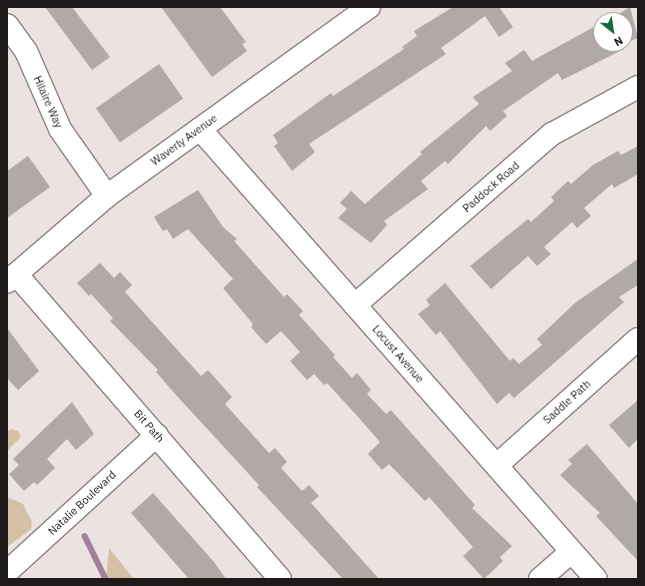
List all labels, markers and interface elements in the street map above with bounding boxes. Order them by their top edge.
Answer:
north arrow [593,12,633,52]
text: N [612,33,625,50]
street label: Hilaire Way [31,74,65,130]
street label: Waverly Avenue [148,112,220,168]
street label: Paddock Road [460,159,522,215]
street label: Locust Avenue [369,323,427,385]
street label: Saddle Path [541,377,593,427]
street label: Bit Path [131,407,167,445]
street label: Natalie Boulevard [45,468,119,538]

